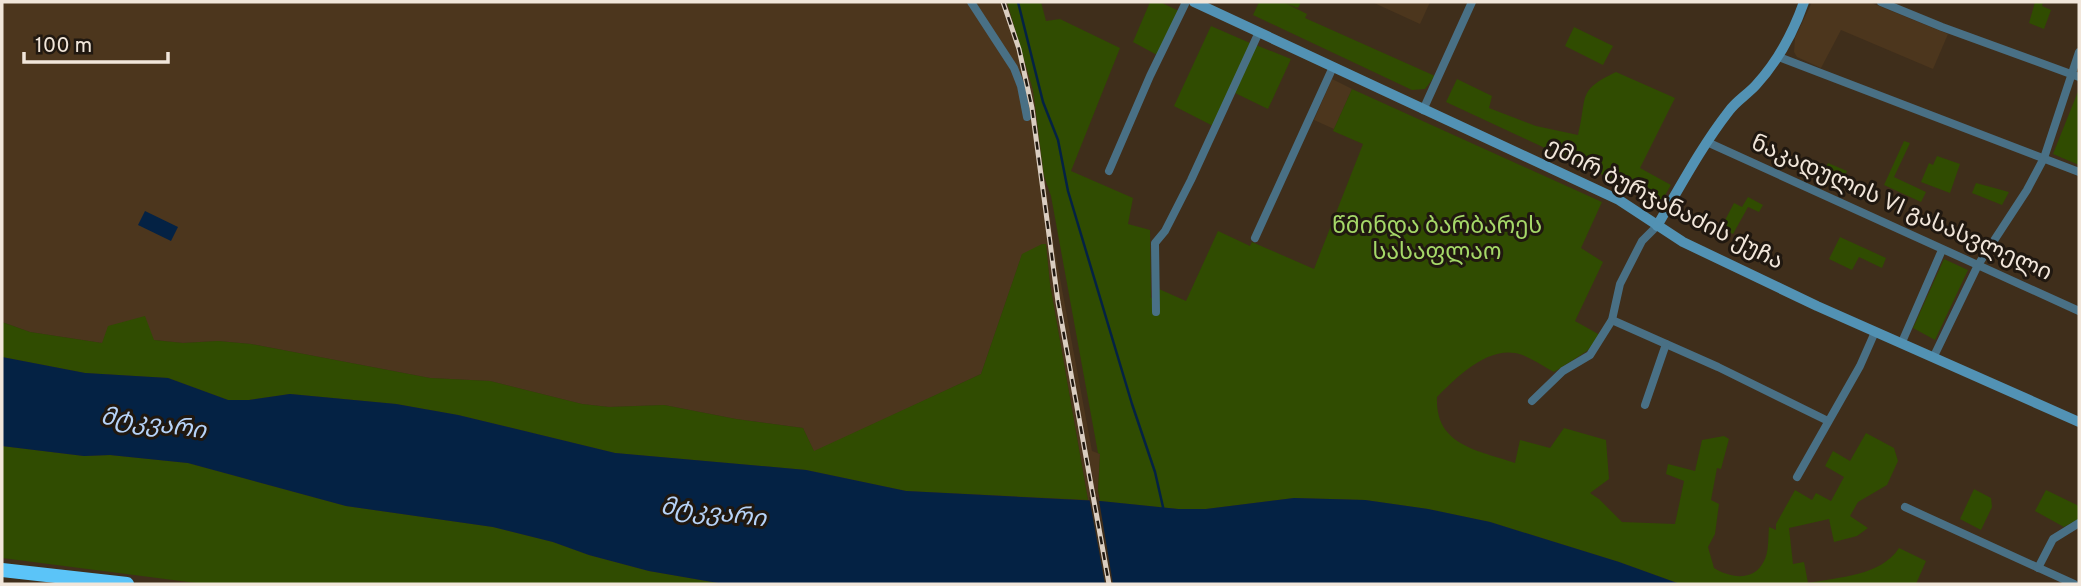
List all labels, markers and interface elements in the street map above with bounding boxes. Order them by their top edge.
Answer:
scale bar [24,21,168,65]
text: 100 m [35,33,92,60]
street label: ნაკადულის VI გასასვლელი [1746,129,2056,289]
street label: ემირ ბურჯანაძის ქუჩა [1540,132,1788,278]
park label: წმინდა ბარბარეს სასაფლაო [1332,213,1542,268]
water label: მტკვარი [98,403,209,447]
water label: მტკვარი [659,493,769,535]

